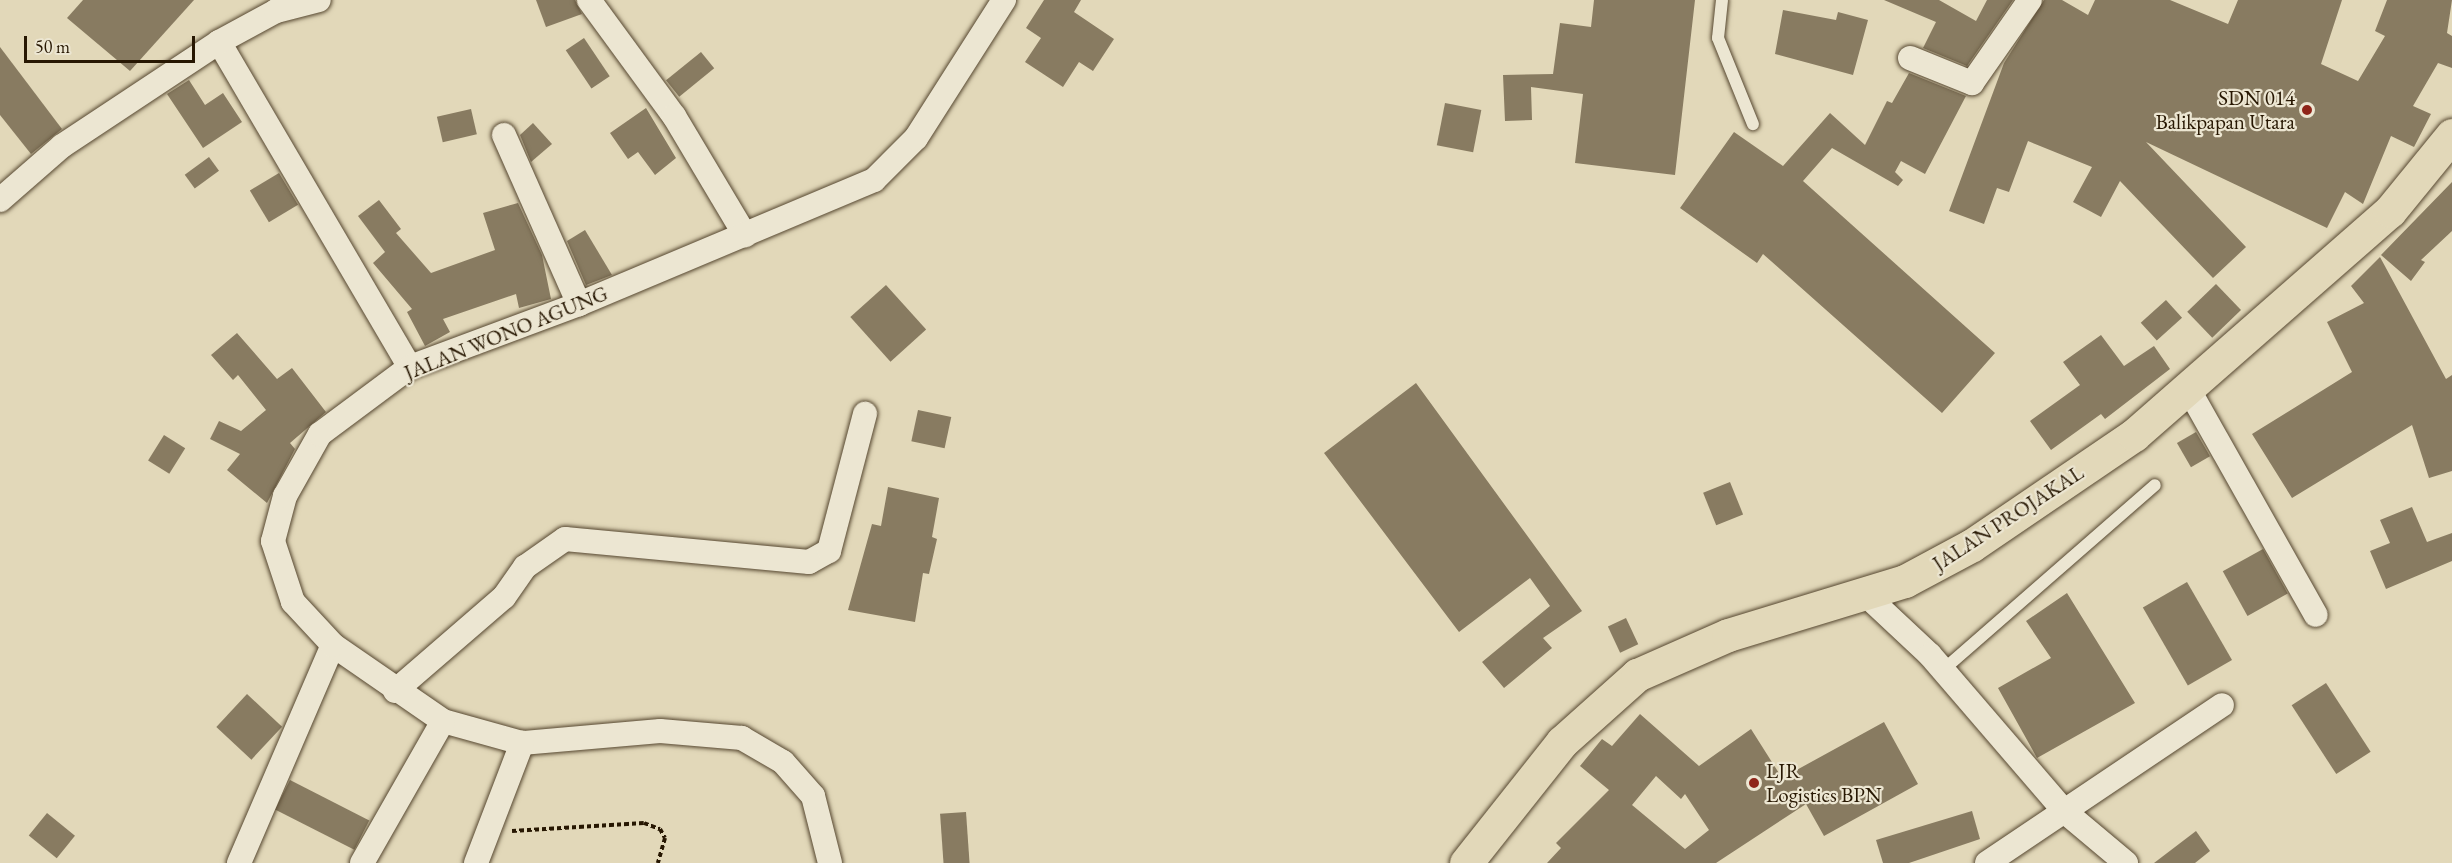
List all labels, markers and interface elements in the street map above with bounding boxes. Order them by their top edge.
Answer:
scale bar [27,24,198,62]
text: 50 m [35,35,70,58]
place label: SDN 014 Balikpapan Utara [2155,85,2295,135]
marker: SDN 014 Balikpapan Utara [2300,103,2314,117]
street label: JALAN WONO AGUNG [401,281,611,385]
street label: JALAN PROJAKAL [1928,460,2088,576]
place label: LJR Logistics BPN [1766,758,1882,808]
marker: LJR Logistics BPN [1747,776,1761,790]

